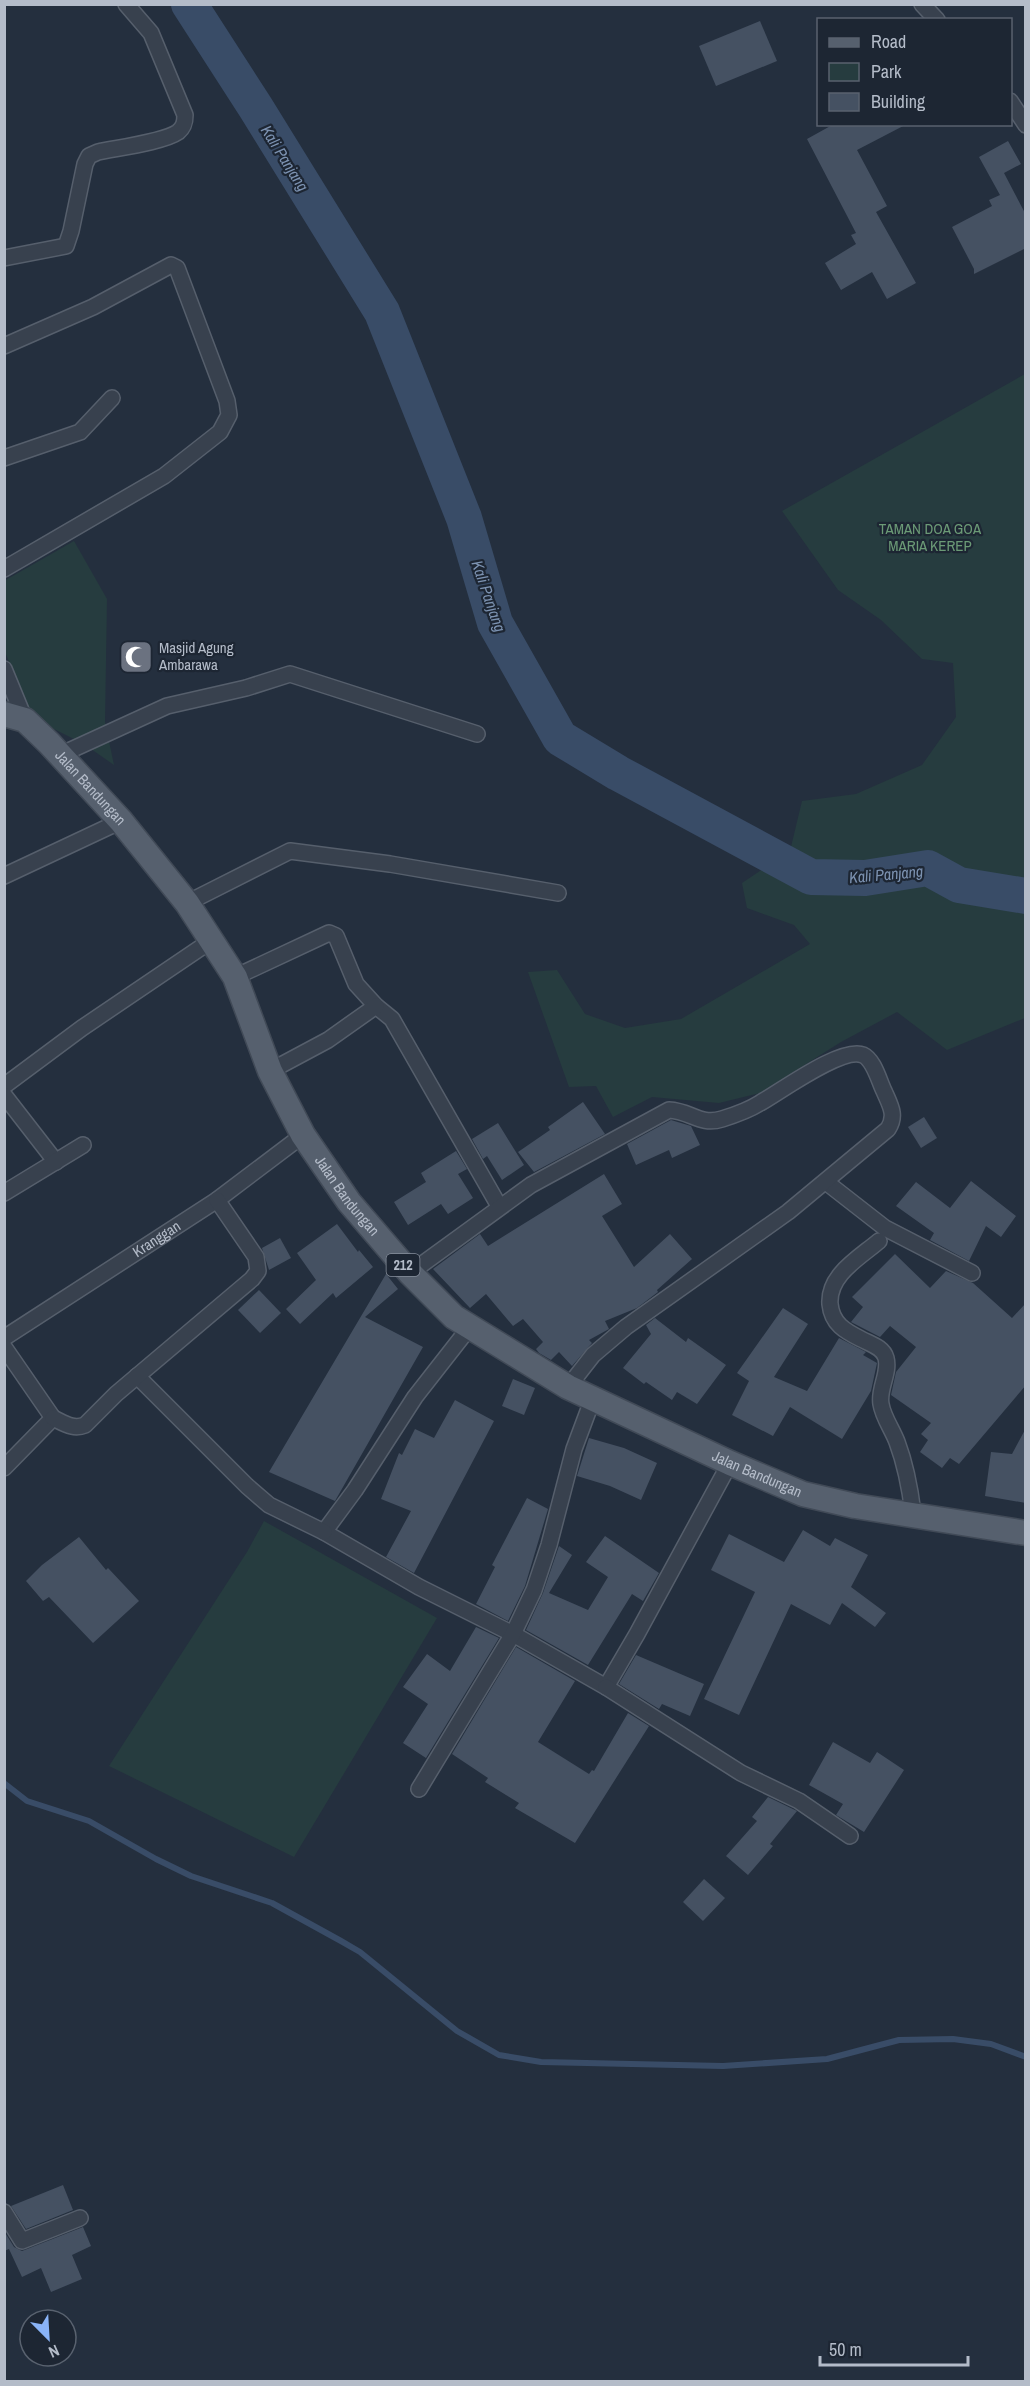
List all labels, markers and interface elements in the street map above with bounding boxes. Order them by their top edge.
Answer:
legend [817,18,1012,126]
text: Road [871,29,906,54]
text: Park [871,59,902,84]
text: Building [871,89,926,114]
water label: Kali Panjang [256,121,314,195]
park label: TAMAN DOA GOA MARIA KEREP [879,518,982,556]
water label: Kali Panjang [466,557,512,635]
place label: Masjid Agung Ambarawa [158,637,234,675]
mosque icon: Masjid Agung Ambarawa [118,639,154,675]
street label: Jalan Bandungan [50,745,131,830]
water label: Kali Panjang [848,860,924,888]
street label: Jalan Bandungan [310,1151,384,1240]
street label: Kranggan [128,1215,185,1262]
road number: 212 [386,1254,420,1276]
street label: Jalan Bandungan [709,1445,805,1502]
north arrow [18,2308,78,2368]
scale bar [820,2329,968,2367]
text: 50 m [829,2337,862,2362]
text: N [45,2340,63,2364]

